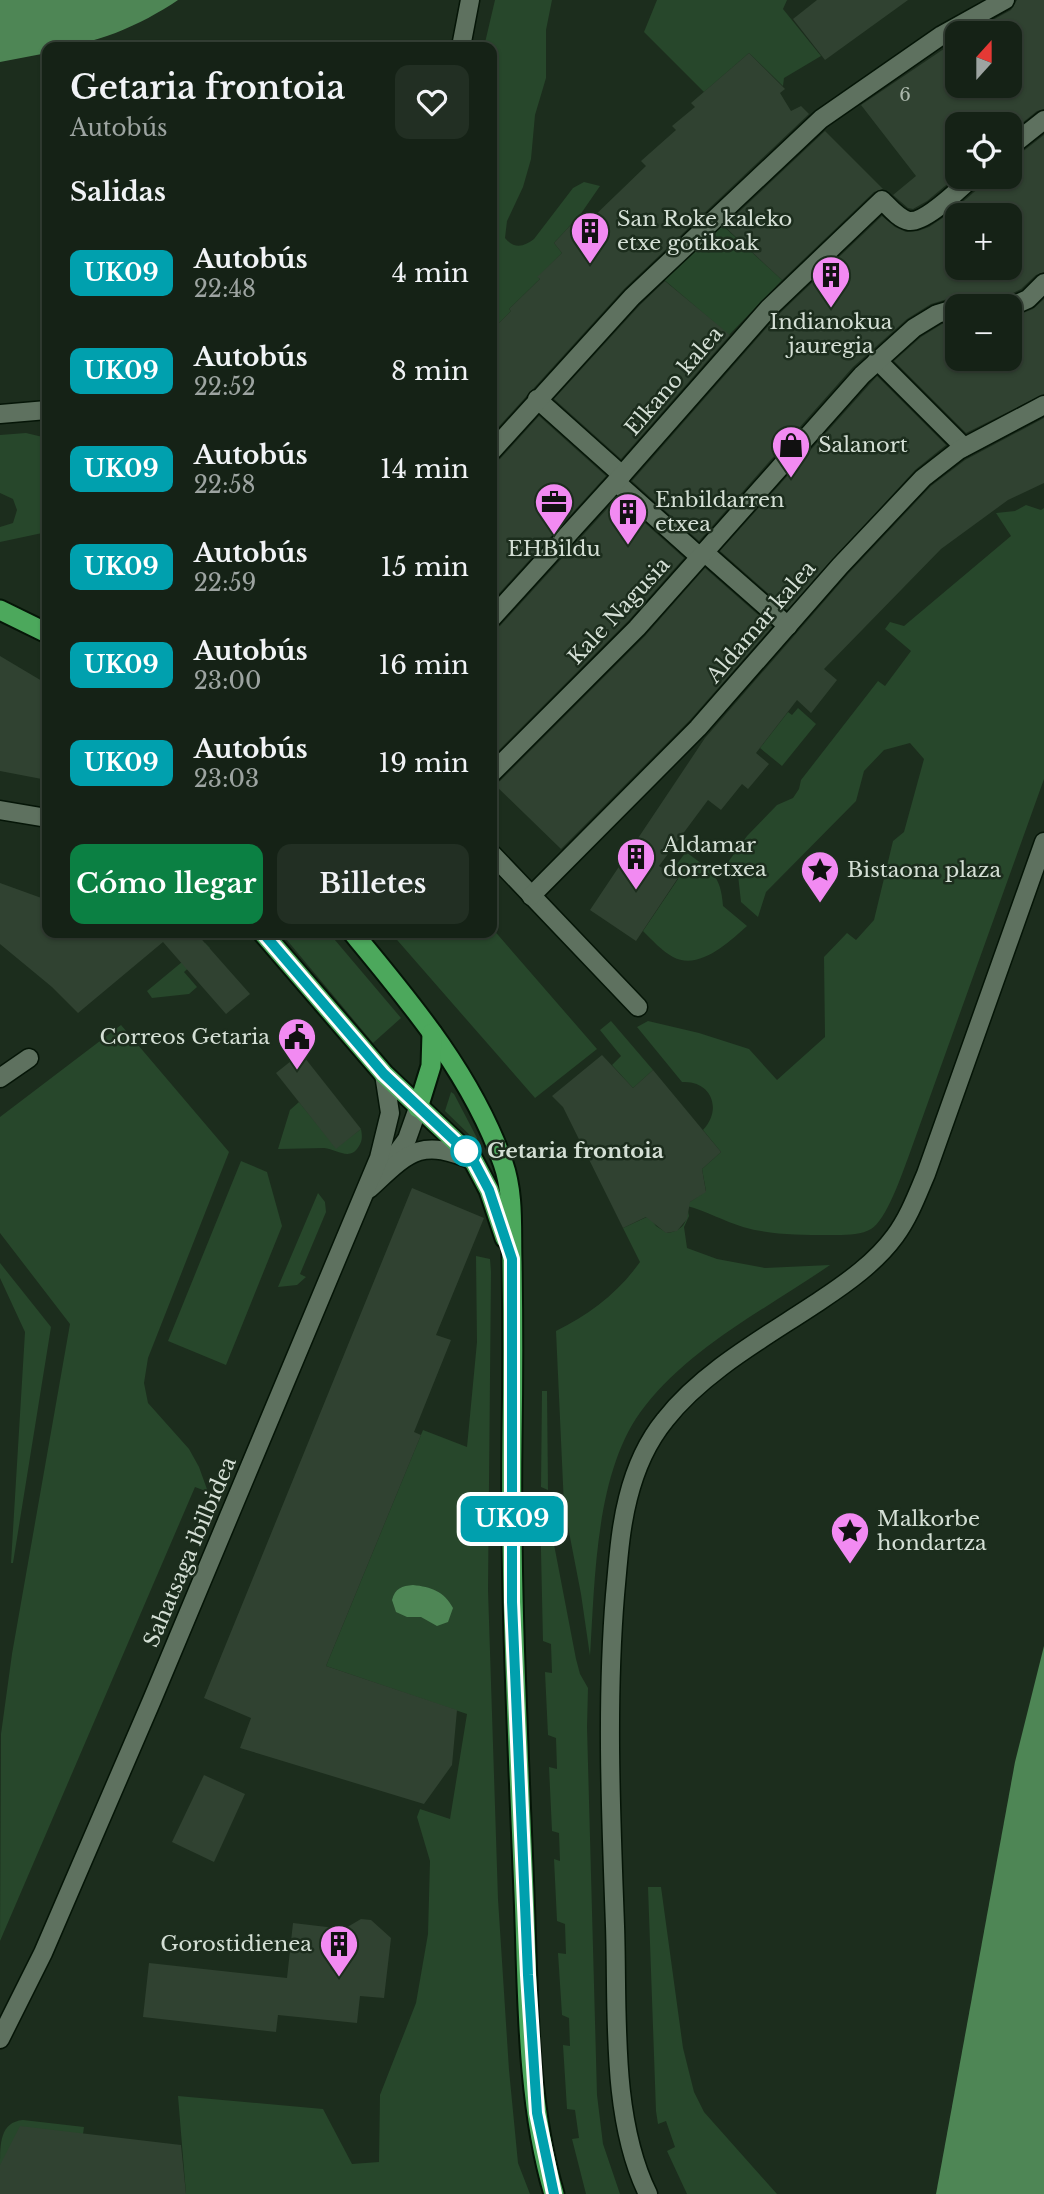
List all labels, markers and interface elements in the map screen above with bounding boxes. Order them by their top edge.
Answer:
north arrow [945,21,1022,98]
map controls [945,21,1022,371]
button: heart [395,65,469,139]
text: Getaria frontoia [70,67,345,108]
house number: 6 [899,84,911,106]
button: locate [945,112,1022,189]
text: Autobús [70,114,168,142]
text: Salidas [70,176,166,208]
button: + [945,203,1022,280]
place label: San Roke kaleko etxe gotikoak [617,206,792,256]
building icon: San Roke kaleko etxe gotikoak [569,210,611,265]
text: Autobús [194,243,308,275]
building icon: Indianokua jauregia [810,254,852,309]
text: 4 min [392,257,469,289]
text: UK09 [84,258,159,287]
text: 22:48 [194,275,256,303]
button: − [945,294,1022,371]
place label: Indianokua jauregia [770,309,893,359]
street label: Elkano kalea [620,321,729,441]
text: Autobús [194,341,308,373]
text: 8 min [391,355,469,387]
text: UK09 [84,356,159,385]
text: 22:52 [194,373,256,401]
shop icon: Salanort [770,424,812,479]
place label: Salanort [818,432,908,458]
text: Autobús [194,439,308,471]
text: 14 min [380,453,469,485]
text: UK09 [84,454,159,483]
text: 22:58 [194,471,256,499]
office icon: EHBildu [533,481,575,536]
place label: Enbildarren etxea [655,487,785,537]
building icon: Enbildarren etxea [607,491,649,546]
place label: EHBildu [507,536,601,562]
text: Autobús [194,537,308,569]
text: 15 min [380,551,469,583]
text: UK09 [84,552,159,581]
street label: Kale Nagusia [563,552,676,670]
street label: Aldamar kalea [700,555,821,689]
text: 22:59 [194,569,256,597]
text: Autobús [194,635,308,667]
text: 16 min [379,649,469,681]
text: UK09 [84,650,159,679]
text: 23:00 [194,667,261,695]
text: Autobús [194,733,308,765]
text: 19 min [379,747,469,779]
text: UK09 [84,748,159,777]
text: 23:03 [194,765,259,793]
place label: Aldamar dorretxea [662,832,767,882]
building icon: Aldamar dorretxea [615,836,657,891]
button: Cómo llegar [70,844,263,924]
button: Billetes [277,844,469,924]
place icon: Bistaona plaza [799,849,841,904]
place label: Bistaona plaza [847,857,1001,883]
public building icon: Correos Getaria [276,1016,318,1071]
place label: Correos Getaria [100,1024,270,1050]
marker: Getaria frontoia [451,1136,481,1166]
place label: Getaria frontoia [487,1138,664,1164]
street label: Sahatsaga ibilbidea [138,1453,242,1651]
line badge: UK09 [463,1496,561,1542]
text: UK09 [475,1504,549,1533]
place label: Malkorbe hondartza [877,1506,987,1556]
place icon: Malkorbe hondartza [829,1510,871,1565]
building icon: Gorostidienea [318,1923,360,1978]
place label: Gorostidienea [160,1931,312,1957]

